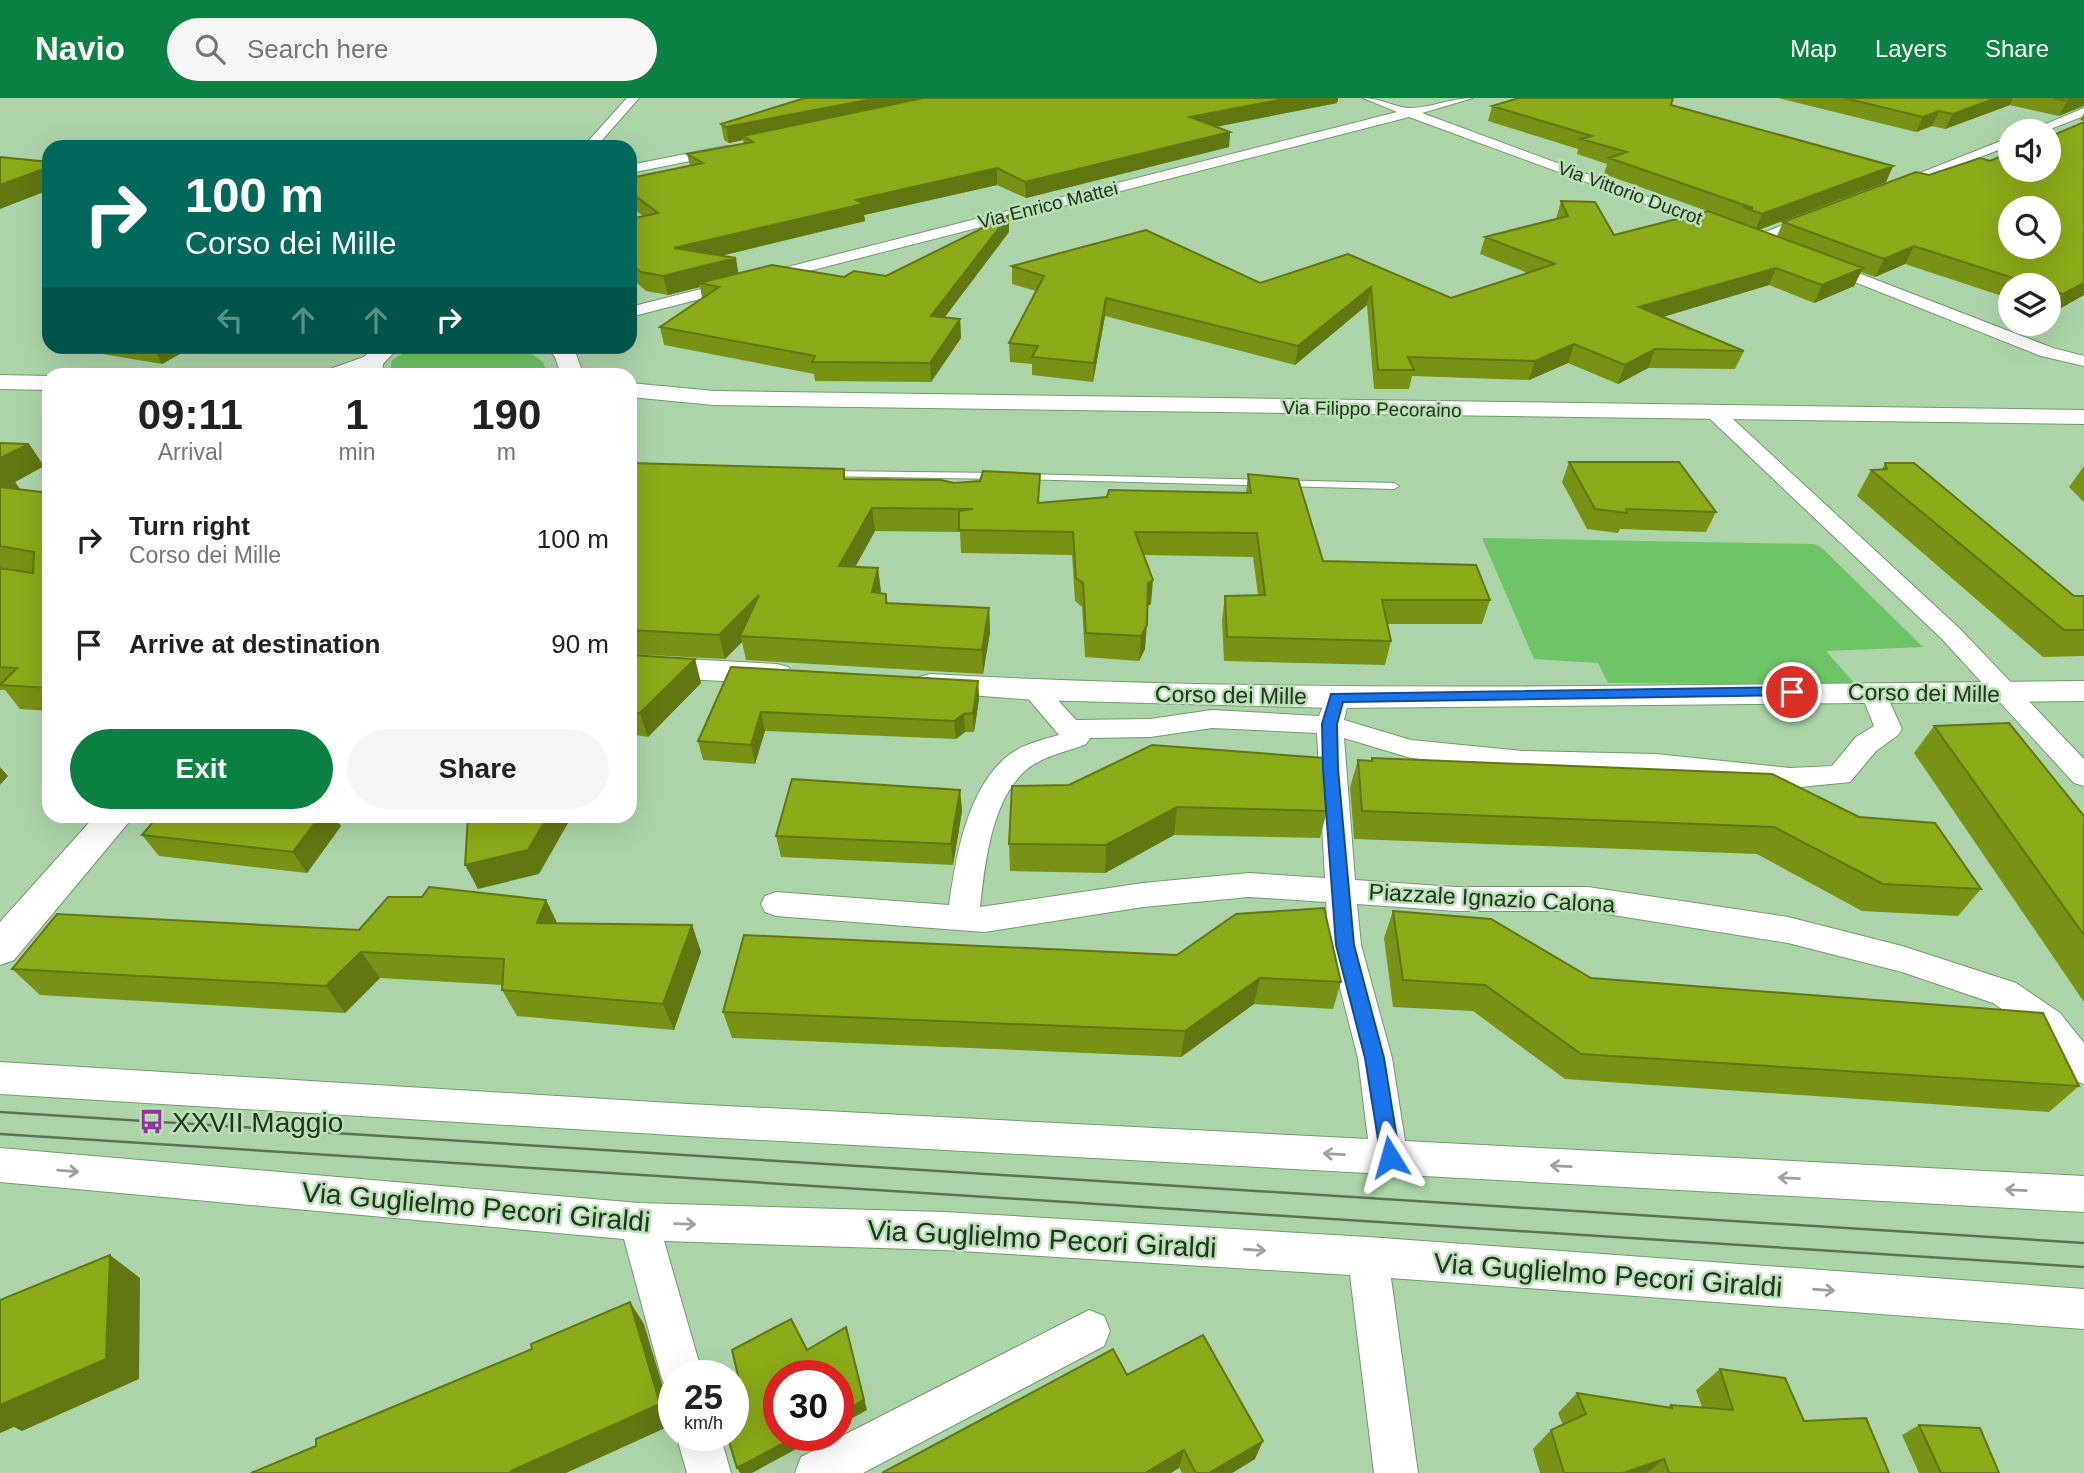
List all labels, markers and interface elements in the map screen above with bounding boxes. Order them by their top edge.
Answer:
search box [167,18,657,81]
text: Navio [35,30,125,67]
icon: search [191,30,229,68]
text: Search here [247,34,389,64]
text: Map [1790,35,1837,62]
text: Layers [1875,35,1947,62]
text: Share [1985,35,2049,62]
map controls [1998,119,2061,336]
button: sound [1998,119,2061,182]
street label: Via Vittorio Ducrot [1555,157,1706,229]
icon: right [70,168,161,259]
text: 100 m [185,168,324,222]
street label: Via Enrico Mattei [976,177,1120,233]
button: search [1998,196,2061,259]
text: Corso dei Mille [185,225,397,261]
button: layers [1998,273,2061,336]
icon: left [211,301,249,339]
icon: ahead [284,301,322,339]
icon: ahead [357,301,395,339]
icon: right [430,301,468,339]
text: 09:11 [138,391,243,438]
text: 1 [345,391,369,438]
text: 190 [471,391,541,438]
street label: Via Filippo Pecoraino [1282,397,1462,421]
text: Arrival [158,439,223,465]
text: min [338,439,376,465]
text: m [497,439,516,465]
text: Turn right [129,511,250,541]
icon: right [70,521,108,559]
text: 100 m [537,524,609,554]
text: Corso dei Mille [129,542,281,568]
icon: arrive [70,626,108,664]
text: Arrive at destination [129,629,380,659]
text: 90 m [551,629,609,659]
pin [1762,662,1822,722]
icon: arrive [1773,673,1811,711]
street label: Corso dei Mille [1848,679,2000,707]
street label: Corso dei Mille [1155,681,1307,709]
button: Exit [70,729,333,809]
button: Share [347,729,609,809]
street label: Piazzale Ignazio Calona [1368,879,1616,917]
place label: XXVII Maggio [172,1107,343,1138]
bus stop icon: XXVII Maggio [138,1108,166,1136]
position arrow [1353,1120,1427,1194]
one-way arrow [1323,1148,1346,1161]
one-way arrow [1550,1160,1573,1173]
one-way arrow [56,1165,79,1178]
one-way arrow [1777,1172,1800,1185]
street label: Via Guglielmo Pecori Giraldi [300,1176,652,1238]
one-way arrow [2005,1184,2028,1197]
street label: Via Guglielmo Pecori Giraldi [867,1214,1217,1264]
one-way arrow [673,1217,696,1230]
one-way arrow [1243,1244,1266,1257]
street label: Via Guglielmo Pecori Giraldi [1433,1247,1783,1303]
one-way arrow [1812,1284,1835,1297]
speed limit sign: 30 [763,1360,854,1451]
text: 25 [684,1377,723,1416]
text: km/h [684,1413,723,1433]

